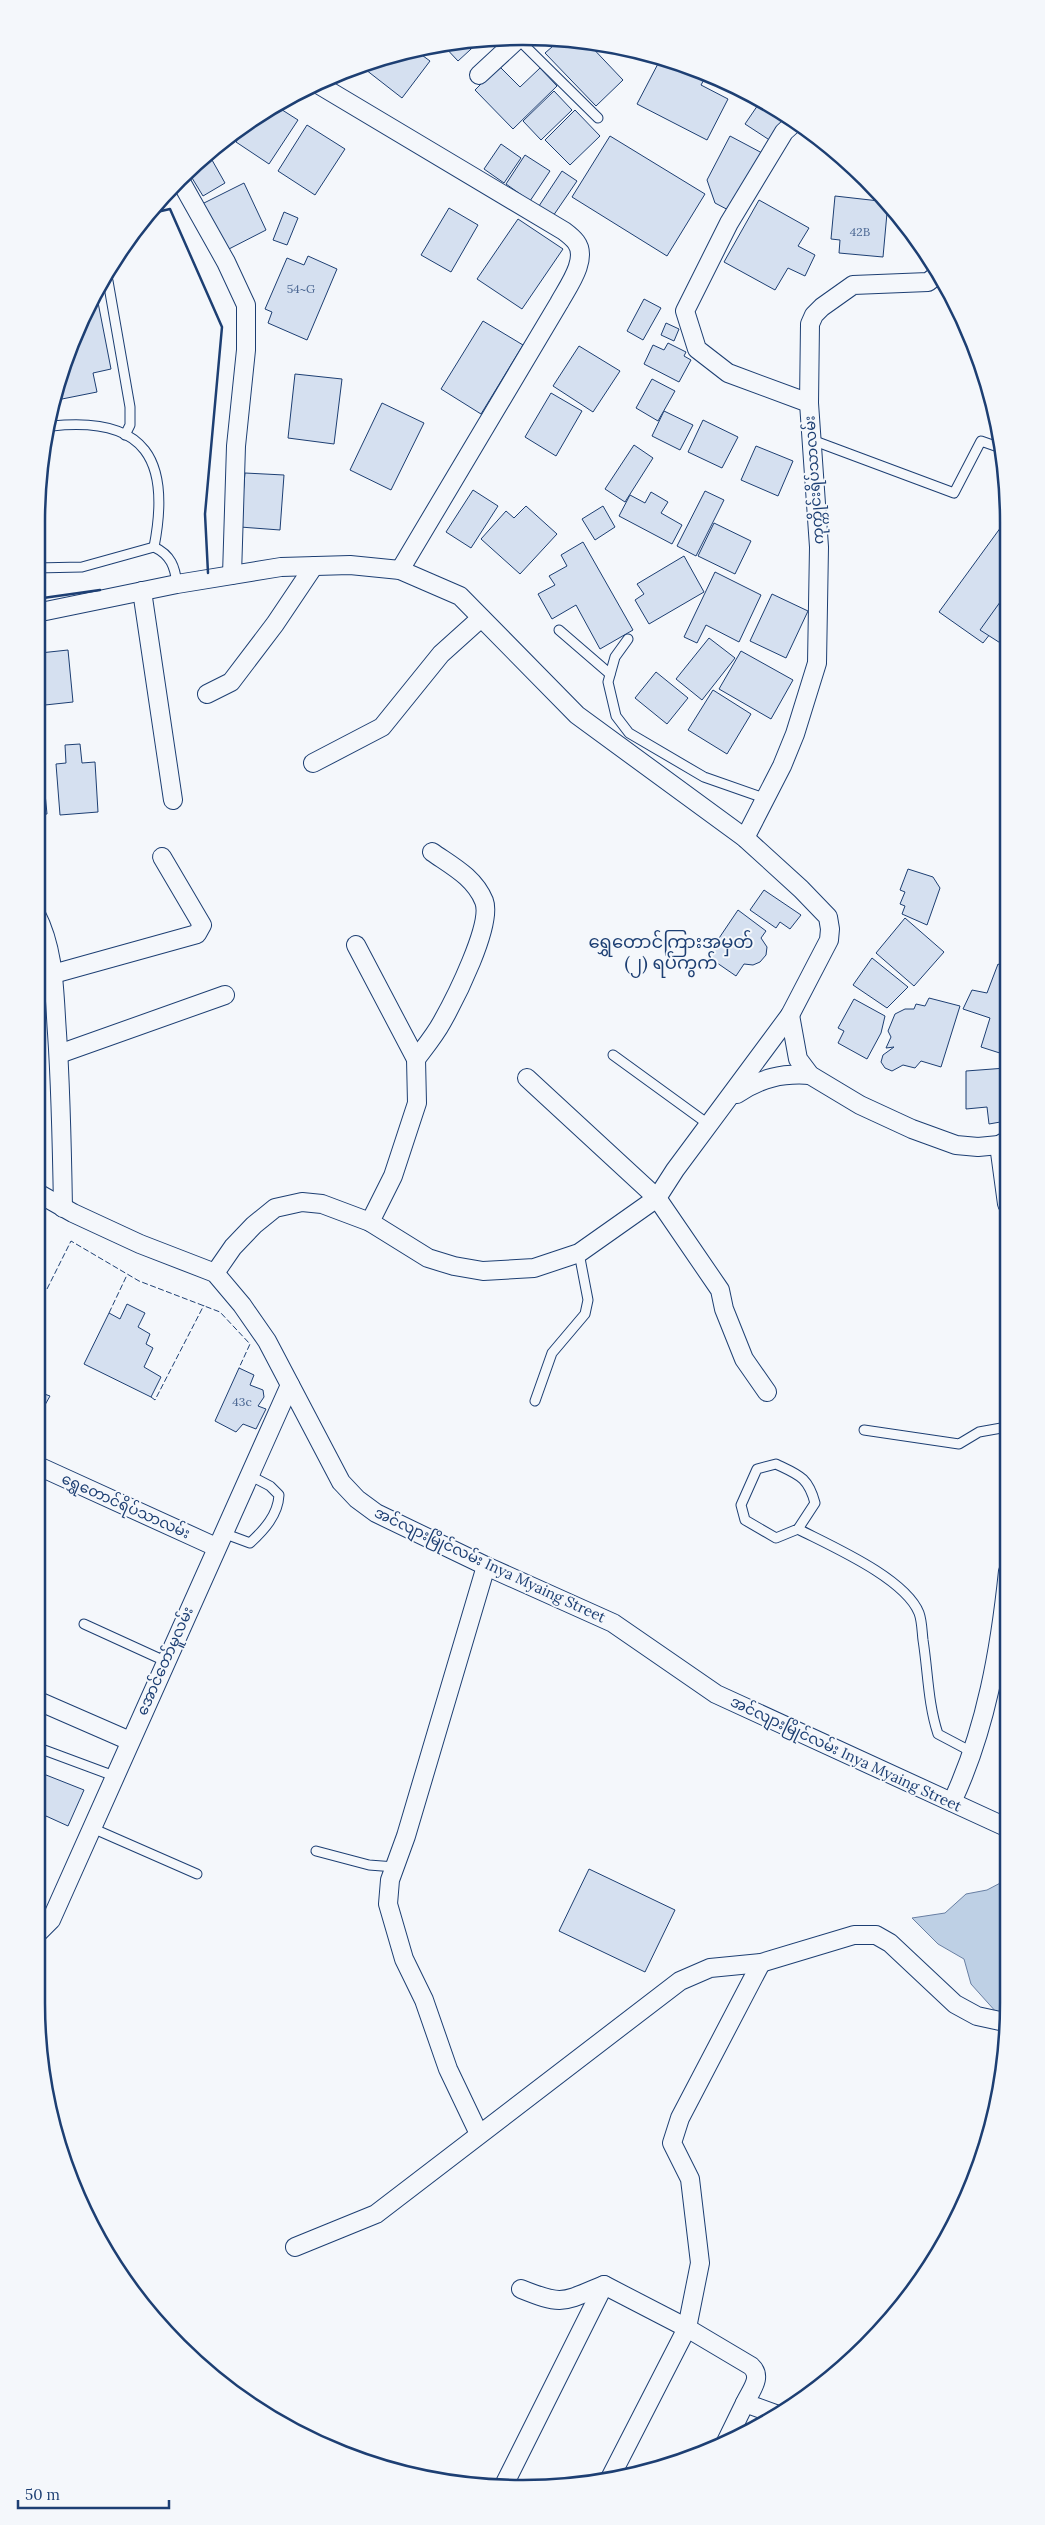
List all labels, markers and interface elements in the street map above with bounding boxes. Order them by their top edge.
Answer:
house number: 42B [850,224,870,239]
house number: 54~G [287,281,315,296]
street label: ကုက္ကိုင်းရိပ်သာလမ်း [800,415,830,545]
district label: ရွှေတောင်ကြားအမှတ် (၂) ရပ်ကွက် [588,929,754,978]
house number: 43c [232,1394,252,1409]
street label: ရွှေတောင်ရိပ်သာလမ်း [58,1469,193,1545]
street label: အင်လျားမြိုင်လမ်း Inya Myaing Street [370,1503,609,1629]
street label: အောင်တော်မူလမ်း [132,1603,200,1719]
street label: အင်လျားမြိုင်လမ်း Inya Myaing Street [726,1692,965,1818]
scale bar [18,2478,169,2510]
text: 50 m [25,2485,60,2504]

